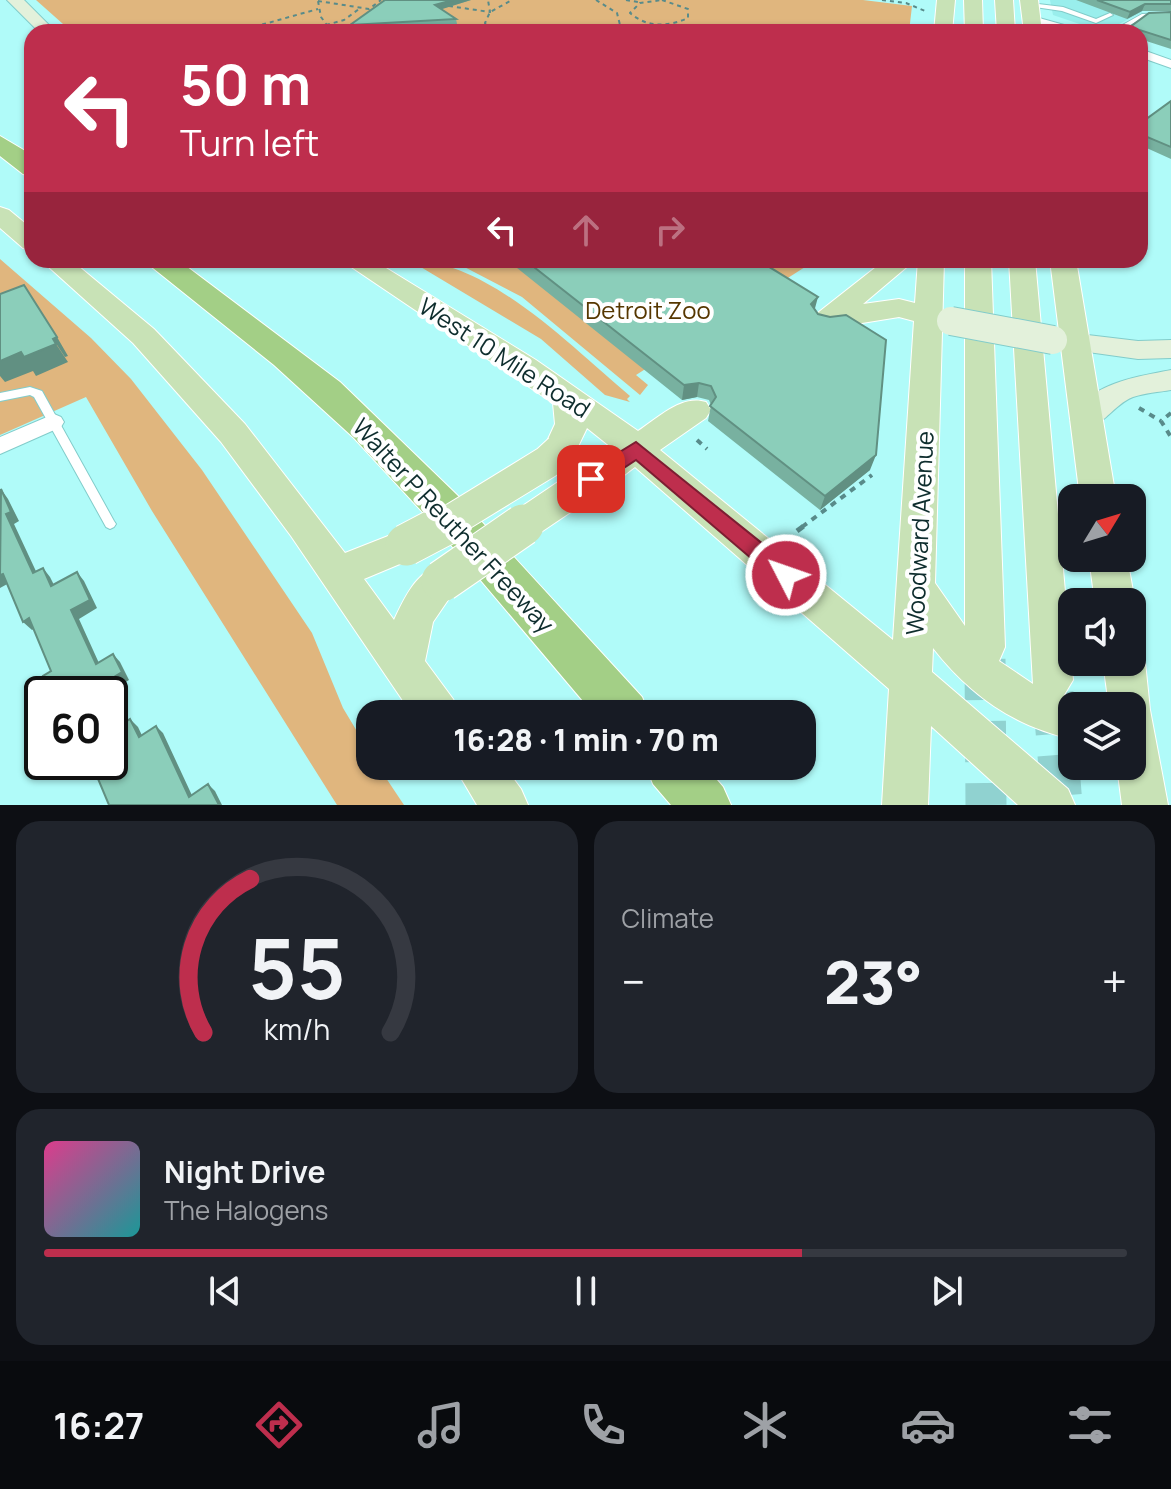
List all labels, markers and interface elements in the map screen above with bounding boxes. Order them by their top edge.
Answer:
text: 50 m [180,45,311,122]
icon: left [48,56,152,160]
text: Turn left [180,118,319,167]
icon: left [480,208,524,252]
icon: ahead [564,208,608,252]
icon: right [648,208,692,252]
street label: West 10 Mile Road [413,289,597,425]
park label: Detroit Zoo [585,293,711,326]
street label: Walter P Reuther Freeway [346,411,562,640]
street label: Woodward Avenue [897,430,941,636]
pin [557,445,625,513]
icon: arrive [569,457,613,501]
north arrow [1058,484,1146,572]
map controls [1058,484,1146,780]
position arrow [744,533,828,617]
button: sound [1058,588,1146,676]
speed limit sign: 60 [24,676,128,780]
button: layers [1058,692,1146,780]
text: 16:28 · 1 min · 70 m [453,719,719,760]
text: Climate [622,900,714,936]
text: 55 [248,910,346,1024]
text: 23° [824,940,923,1022]
text: − [622,951,645,1011]
text: + [1102,951,1127,1011]
text: km/h [264,1010,330,1049]
text: Night Drive [164,1151,326,1192]
text: The Halogens [164,1192,328,1228]
icon: previous [203,1269,247,1313]
icon: pause [564,1269,608,1313]
icon: next [925,1269,969,1313]
icon: directions [251,1397,307,1453]
icon: music [413,1397,469,1453]
icon: phone [575,1397,631,1453]
icon: climate [737,1397,793,1453]
icon: car [900,1397,956,1453]
icon: filters [1062,1397,1118,1453]
text: 16:27 [53,1401,144,1450]

